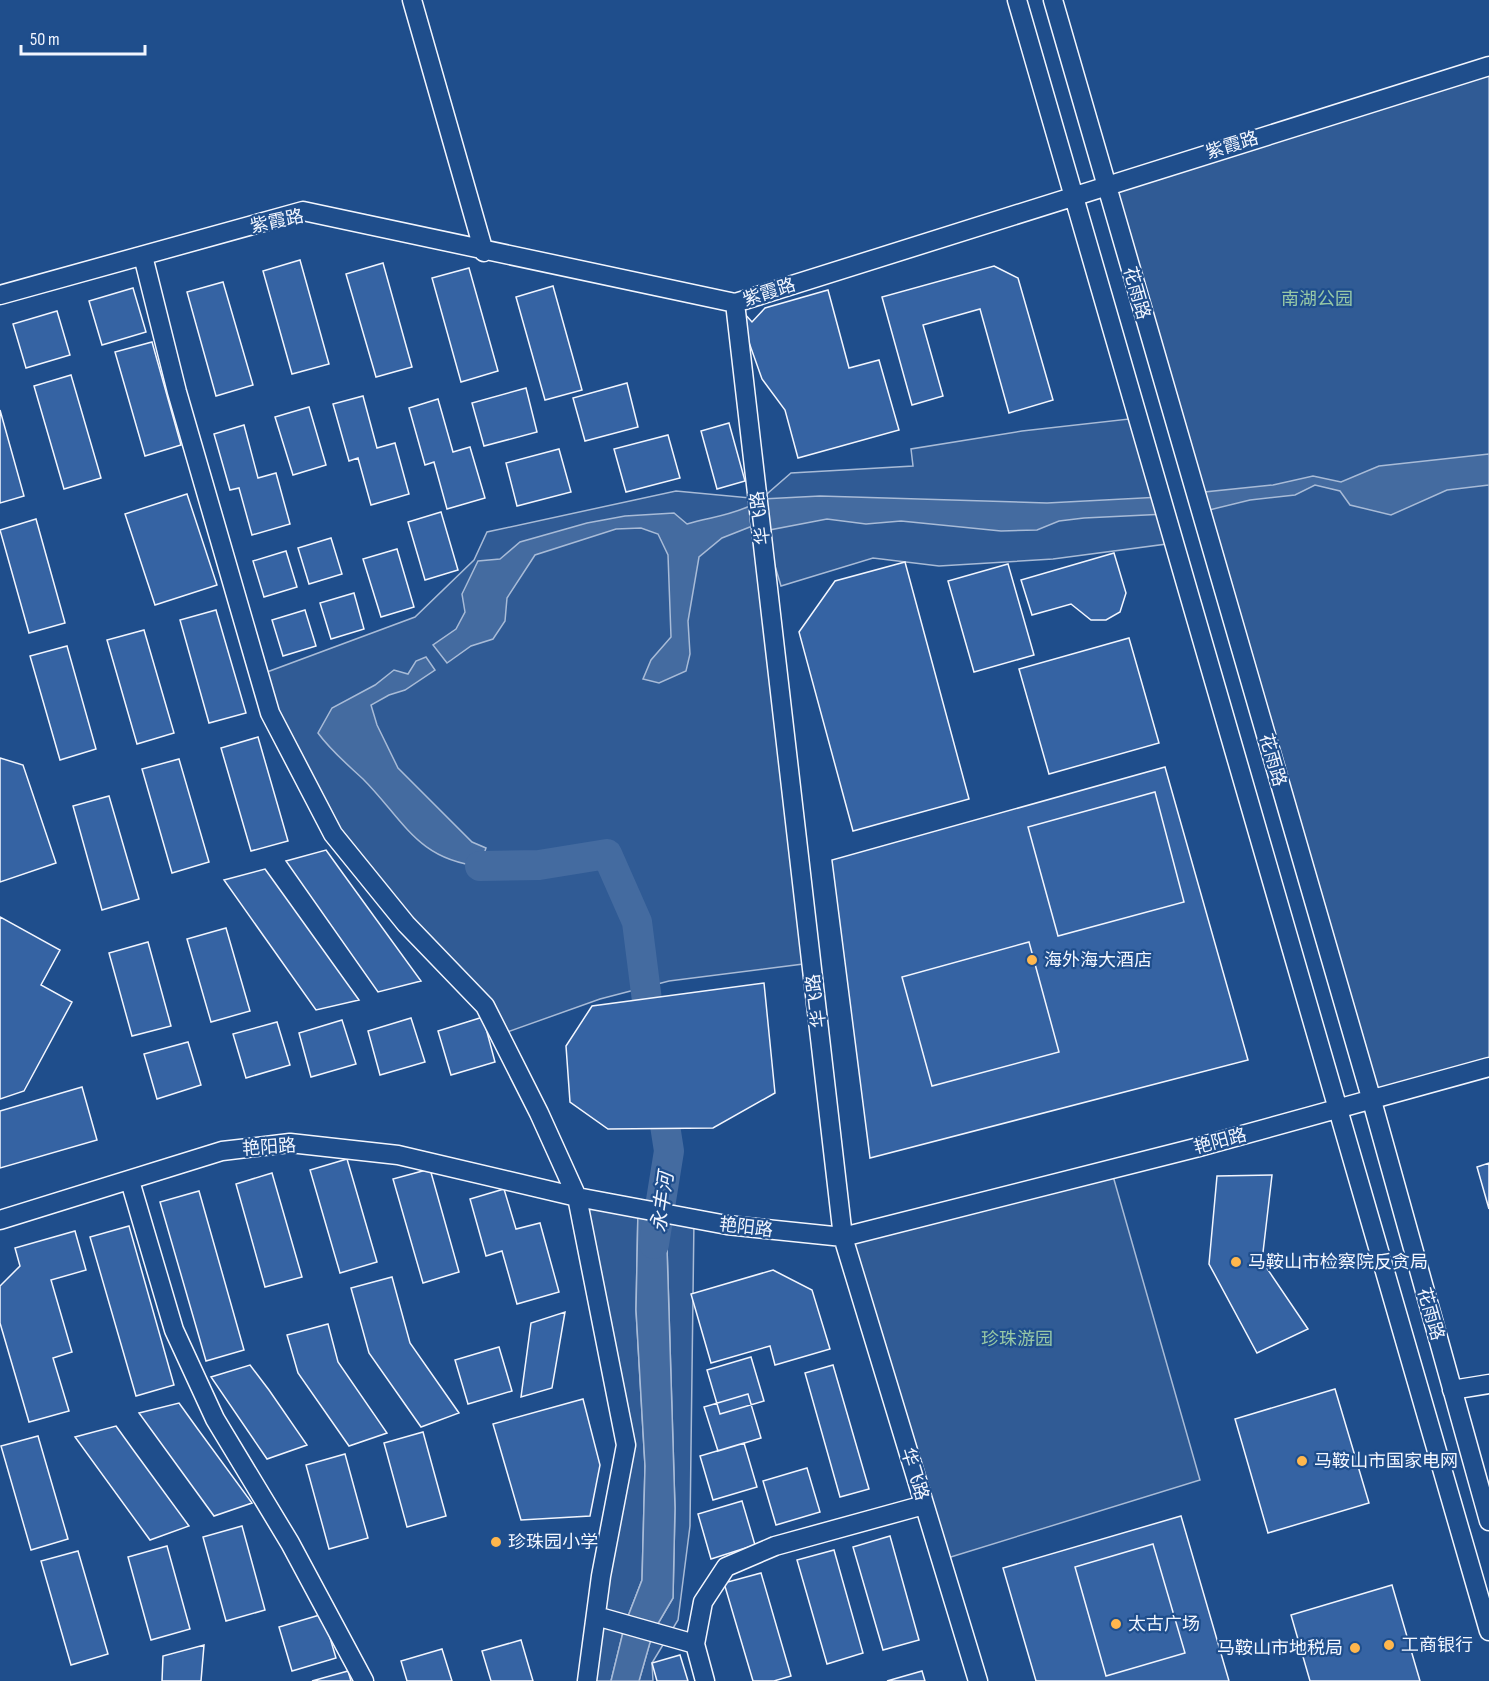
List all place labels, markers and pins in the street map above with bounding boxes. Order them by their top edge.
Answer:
place label: 海外海大酒店 [1044,950,1152,971]
marker: 海外海大酒店 [1025,953,1039,967]
place label: 马鞍山市检察院反贪局 [1248,1252,1428,1273]
marker: 马鞍山市检察院反贪局 [1229,1255,1243,1269]
place label: 马鞍山市国家电网 [1314,1451,1458,1472]
marker: 马鞍山市国家电网 [1295,1454,1309,1468]
place label: 珍珠园小学 [508,1532,598,1553]
marker: 珍珠园小学 [489,1535,503,1549]
place label: 太古广场 [1128,1614,1200,1635]
marker: 太古广场 [1109,1617,1123,1631]
place label: 工商银行 [1401,1635,1473,1656]
place label: 马鞍山市地税局 [1217,1638,1343,1659]
marker: 工商银行 [1382,1638,1396,1652]
marker: 马鞍山市地税局 [1348,1641,1362,1655]

